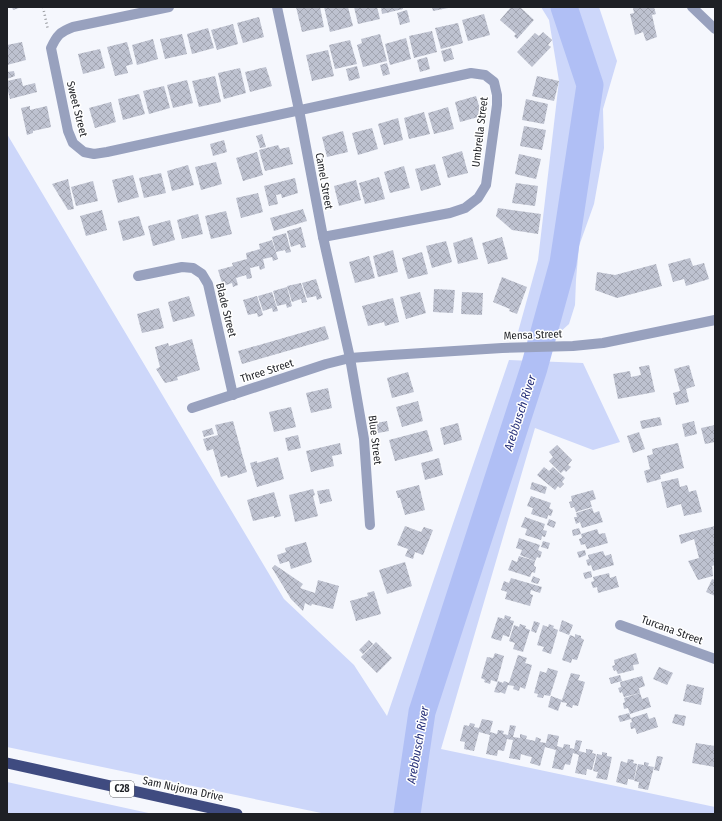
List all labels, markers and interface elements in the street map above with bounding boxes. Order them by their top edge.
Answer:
street label: Sweet Street [64,80,90,138]
street label: Umbrella Street [469,96,491,168]
street label: Camel Street [313,152,335,211]
street label: Blade Street [213,282,239,339]
street label: Mensa Street [503,327,563,343]
street label: Three Street [239,356,296,386]
water label: Arebbusch River [501,373,539,453]
street label: Blue Street [366,415,385,466]
street label: Turcana Street [639,613,705,647]
water label: Arebbusch River [404,704,432,786]
street label: Sam Nujoma Drive [141,774,225,804]
road number: C28 [110,781,134,797]

